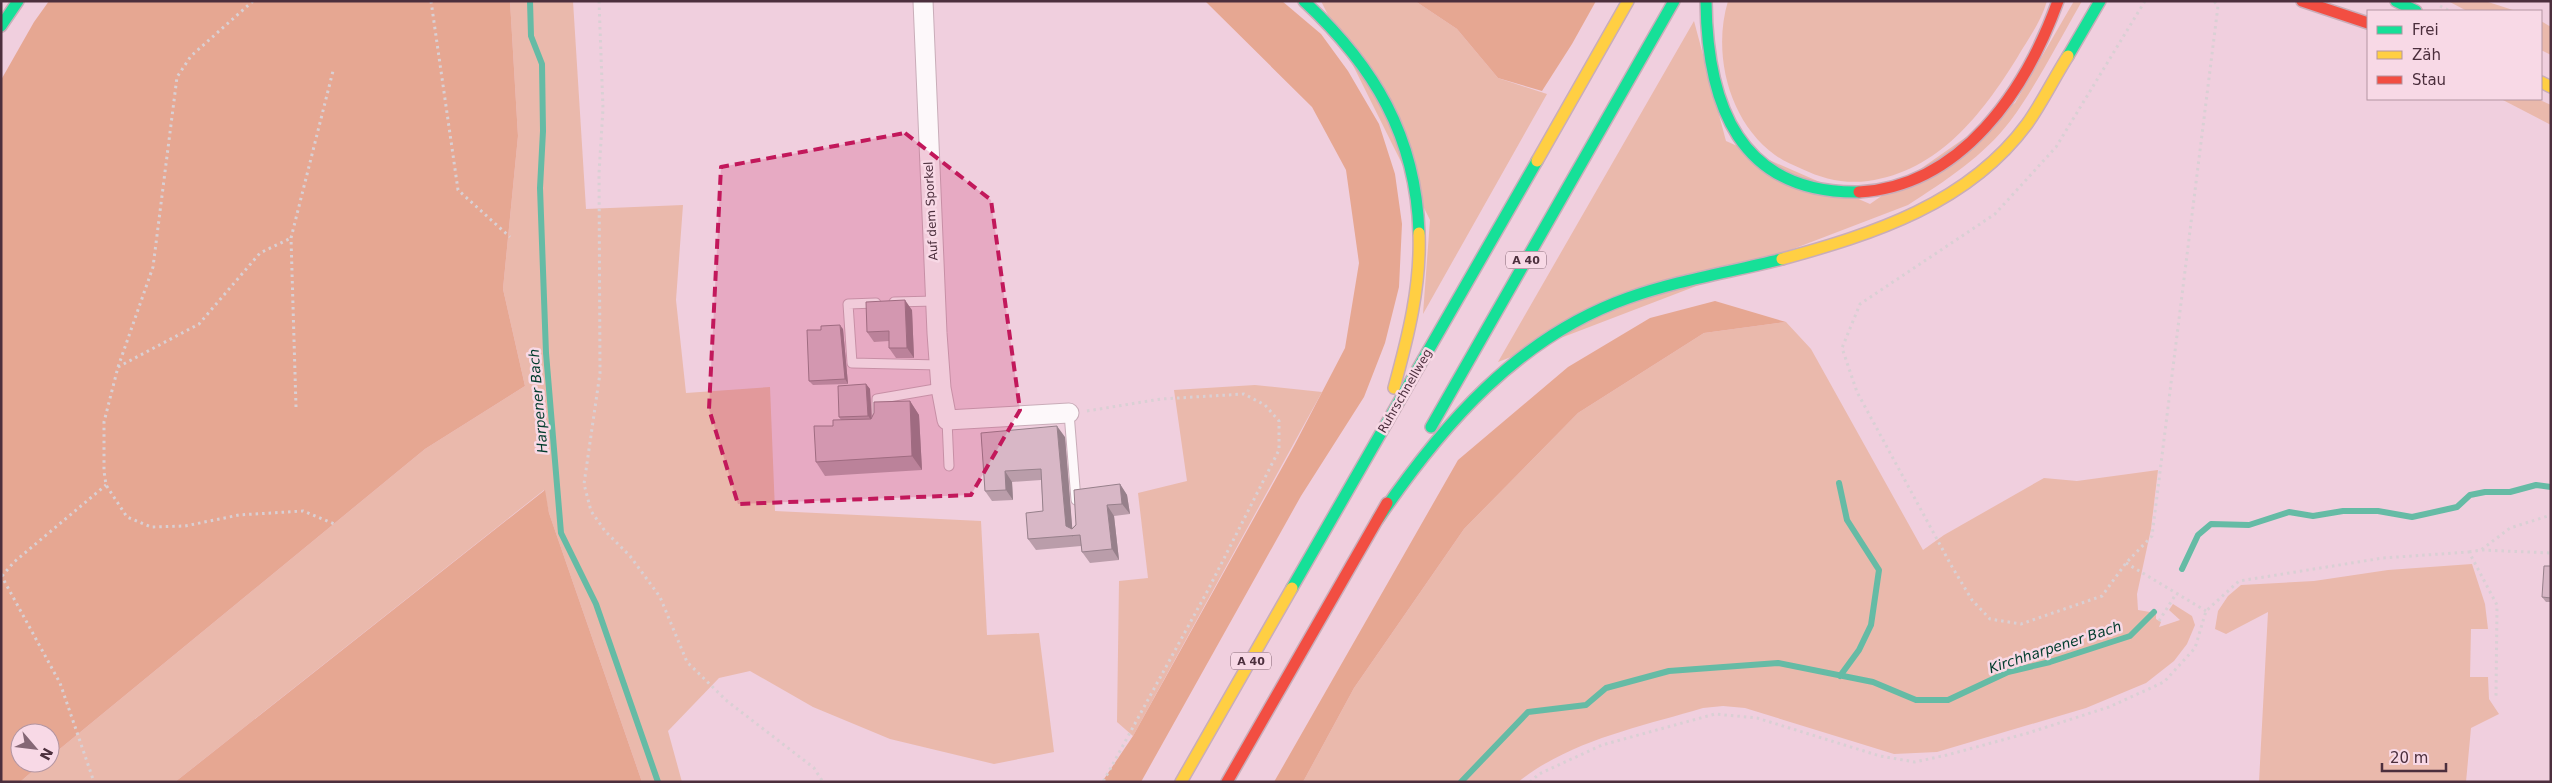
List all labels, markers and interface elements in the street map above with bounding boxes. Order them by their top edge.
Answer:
legend [2367,10,2542,100]
text: Frei [2412,21,2439,39]
text: Zäh [2412,46,2441,64]
text: Stau [2412,71,2446,89]
street label: Auf dem Sporkel [921,161,941,261]
road number: A 40 [1506,252,1546,268]
street label: Ruhrschnellweg [1375,346,1435,436]
water label: Harpener Bach [525,348,551,454]
water label: Kirchharpener Bach [1987,618,2123,676]
road number: A 40 [1231,652,1271,669]
north arrow [10,723,60,773]
scale bar [2382,740,2446,772]
text: N [37,745,56,763]
text: 20 m [2390,749,2428,767]

